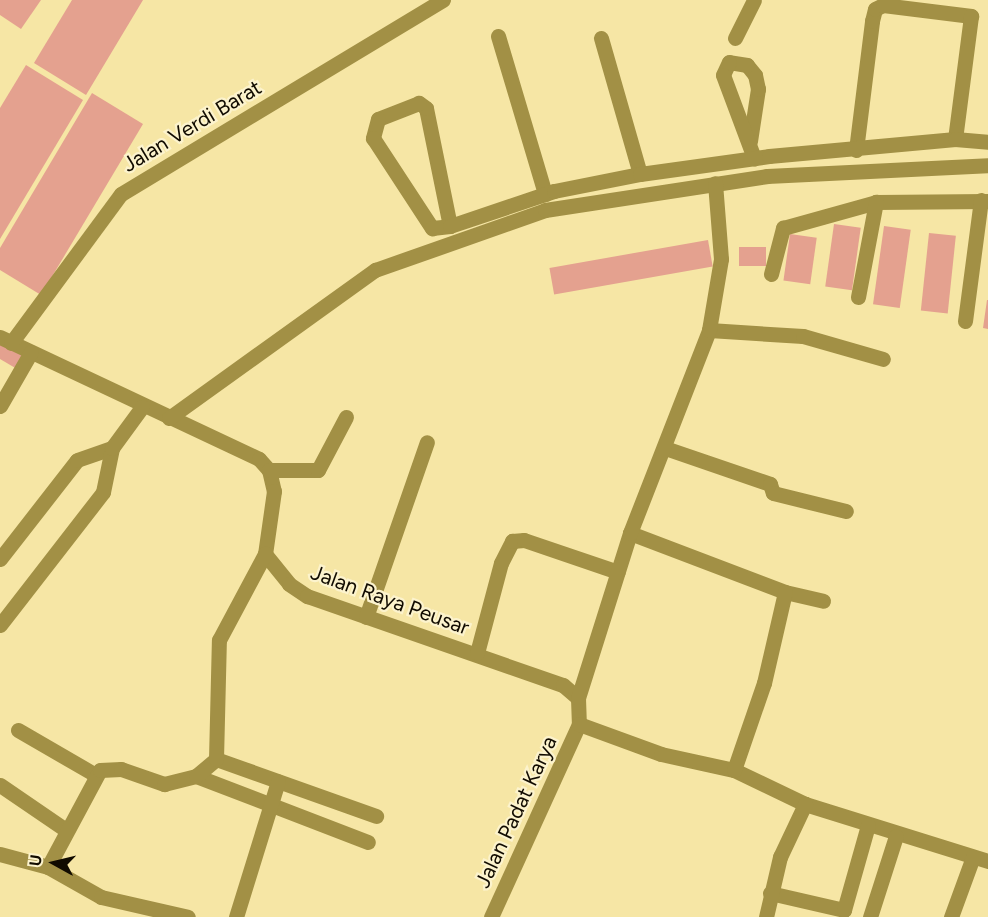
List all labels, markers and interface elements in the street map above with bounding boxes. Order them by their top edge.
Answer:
street label: Jalan Verdi Barat [118,75,266,177]
street label: Jalan Raya Peusar [307,560,473,640]
street label: Jalan Padat Karya [470,732,562,892]
north arrow [24,833,84,893]
text: U [25,854,46,867]

